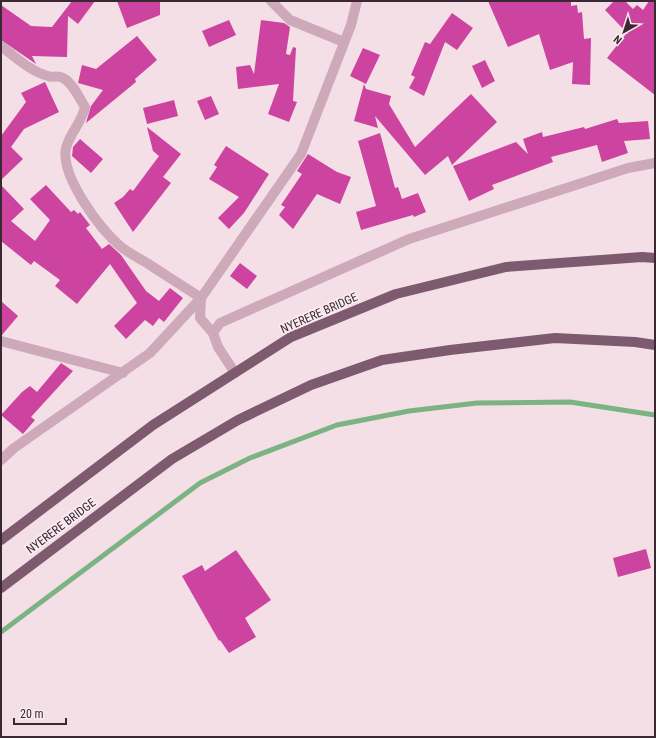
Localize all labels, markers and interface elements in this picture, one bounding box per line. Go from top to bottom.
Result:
north arrow [604,12,644,52]
text: N [611,32,625,47]
street label: NYERERE BRIDGE [278,290,360,336]
street label: NYERERE BRIDGE [24,495,98,556]
scale bar [14,700,66,726]
text: 20 m [20,707,44,721]

